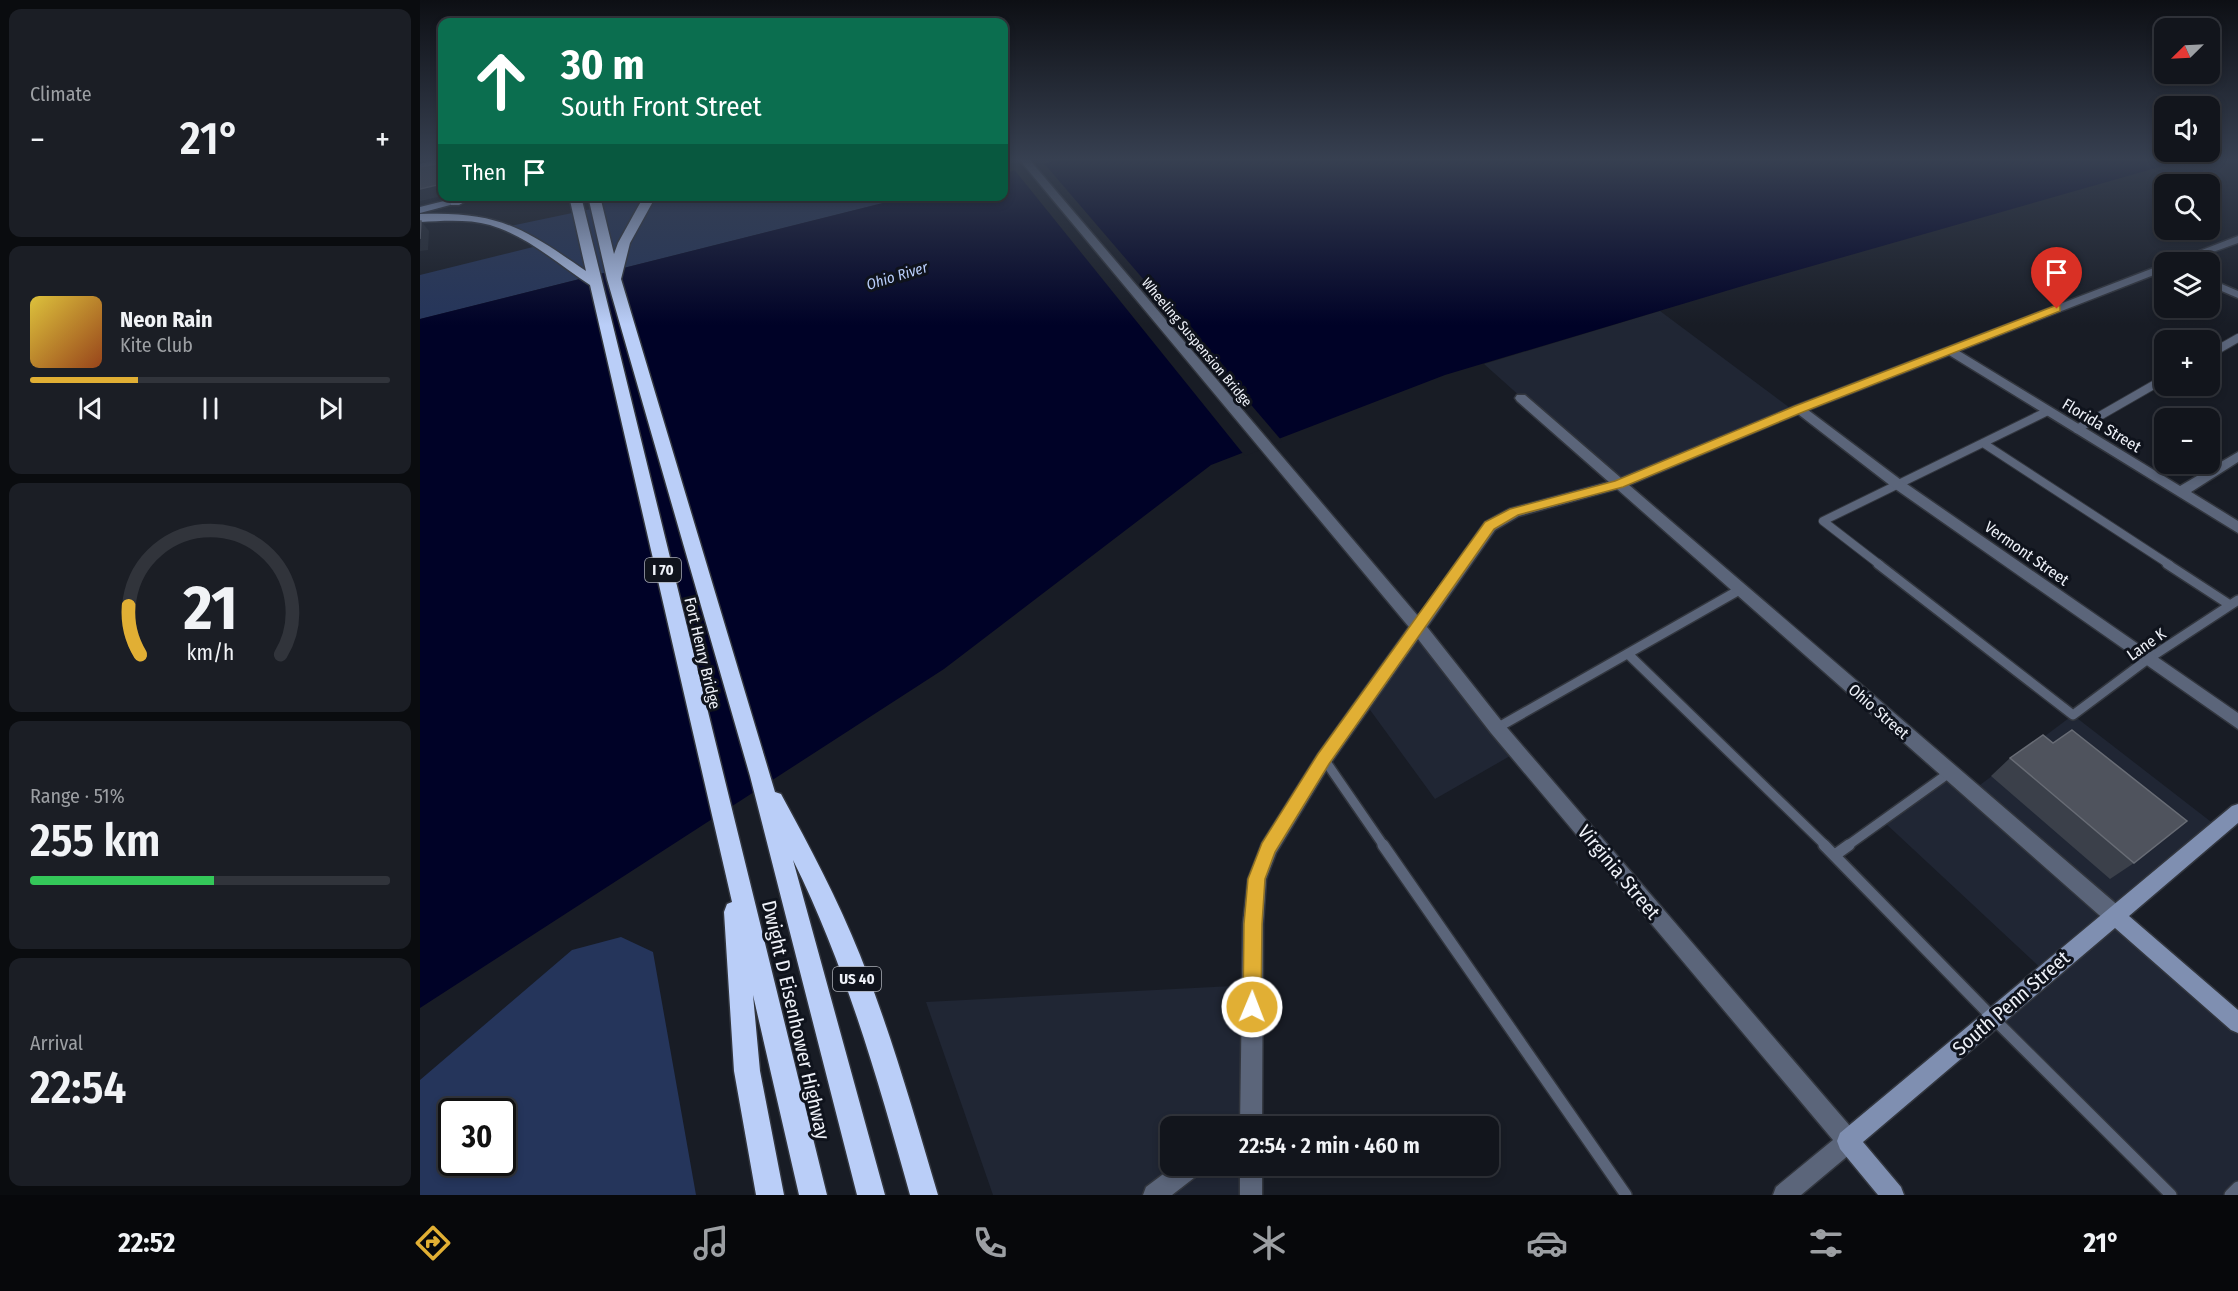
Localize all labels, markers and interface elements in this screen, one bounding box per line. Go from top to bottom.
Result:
north arrow [2154,18,2220,84]
map controls [2154,18,2220,474]
text: 30 m [561,40,645,90]
icon: ahead [462,42,540,120]
text: Climate [30,82,92,106]
text: South Front Street [561,91,762,123]
button: sound [2154,96,2220,162]
text: 21° [180,112,240,166]
text: − [30,120,45,160]
text: + [375,120,390,160]
icon: arrive [518,156,551,189]
text: Then [462,159,506,186]
button: search [2154,174,2220,240]
pin [2031,247,2082,309]
button: layers [2154,252,2220,318]
icon: arrive [2040,256,2073,289]
water label: Ohio River [864,258,931,294]
street label: Wheeling Suspension Bridge [1138,275,1255,410]
text: Neon Rain [120,306,213,333]
button: + [2154,330,2220,396]
text: Kite Club [120,333,193,357]
icon: previous [74,392,107,425]
icon: pause [194,392,227,425]
icon: next [314,392,347,425]
street label: Florida Street [2059,394,2145,457]
button: − [2154,408,2220,474]
street label: Vermont Street [1981,517,2073,590]
road number: I 70 [645,558,681,582]
text: 21 [182,571,237,646]
street label: Fort Henry Bridge [680,595,725,711]
street label: Lane K [2123,624,2170,665]
text: km/h [186,640,234,666]
street label: Ohio Street [1844,680,1913,743]
text: Range · 51% [30,784,125,808]
text: 255 km [30,814,160,868]
street label: Virginia Street [1573,820,1666,924]
street label: Dwight D Eisenhower Highway [757,898,835,1142]
street label: South Penn Street [1948,945,2075,1060]
road number: US 40 [833,967,881,991]
position arrow [1220,975,1284,1039]
text: Arrival [30,1031,83,1055]
text: 22:54 [30,1061,126,1115]
speed limit sign: 30 [438,1098,516,1176]
text: 22:54 · 2 min · 460 m [1239,1132,1420,1159]
icon: directions [412,1222,454,1264]
icon: music [690,1222,732,1264]
icon: phone [969,1222,1011,1264]
icon: climate [1248,1222,1290,1264]
icon: car [1526,1222,1568,1264]
icon: filters [1805,1222,1847,1264]
text: 22:52 [118,1227,175,1259]
text: 21° [2084,1227,2120,1259]

